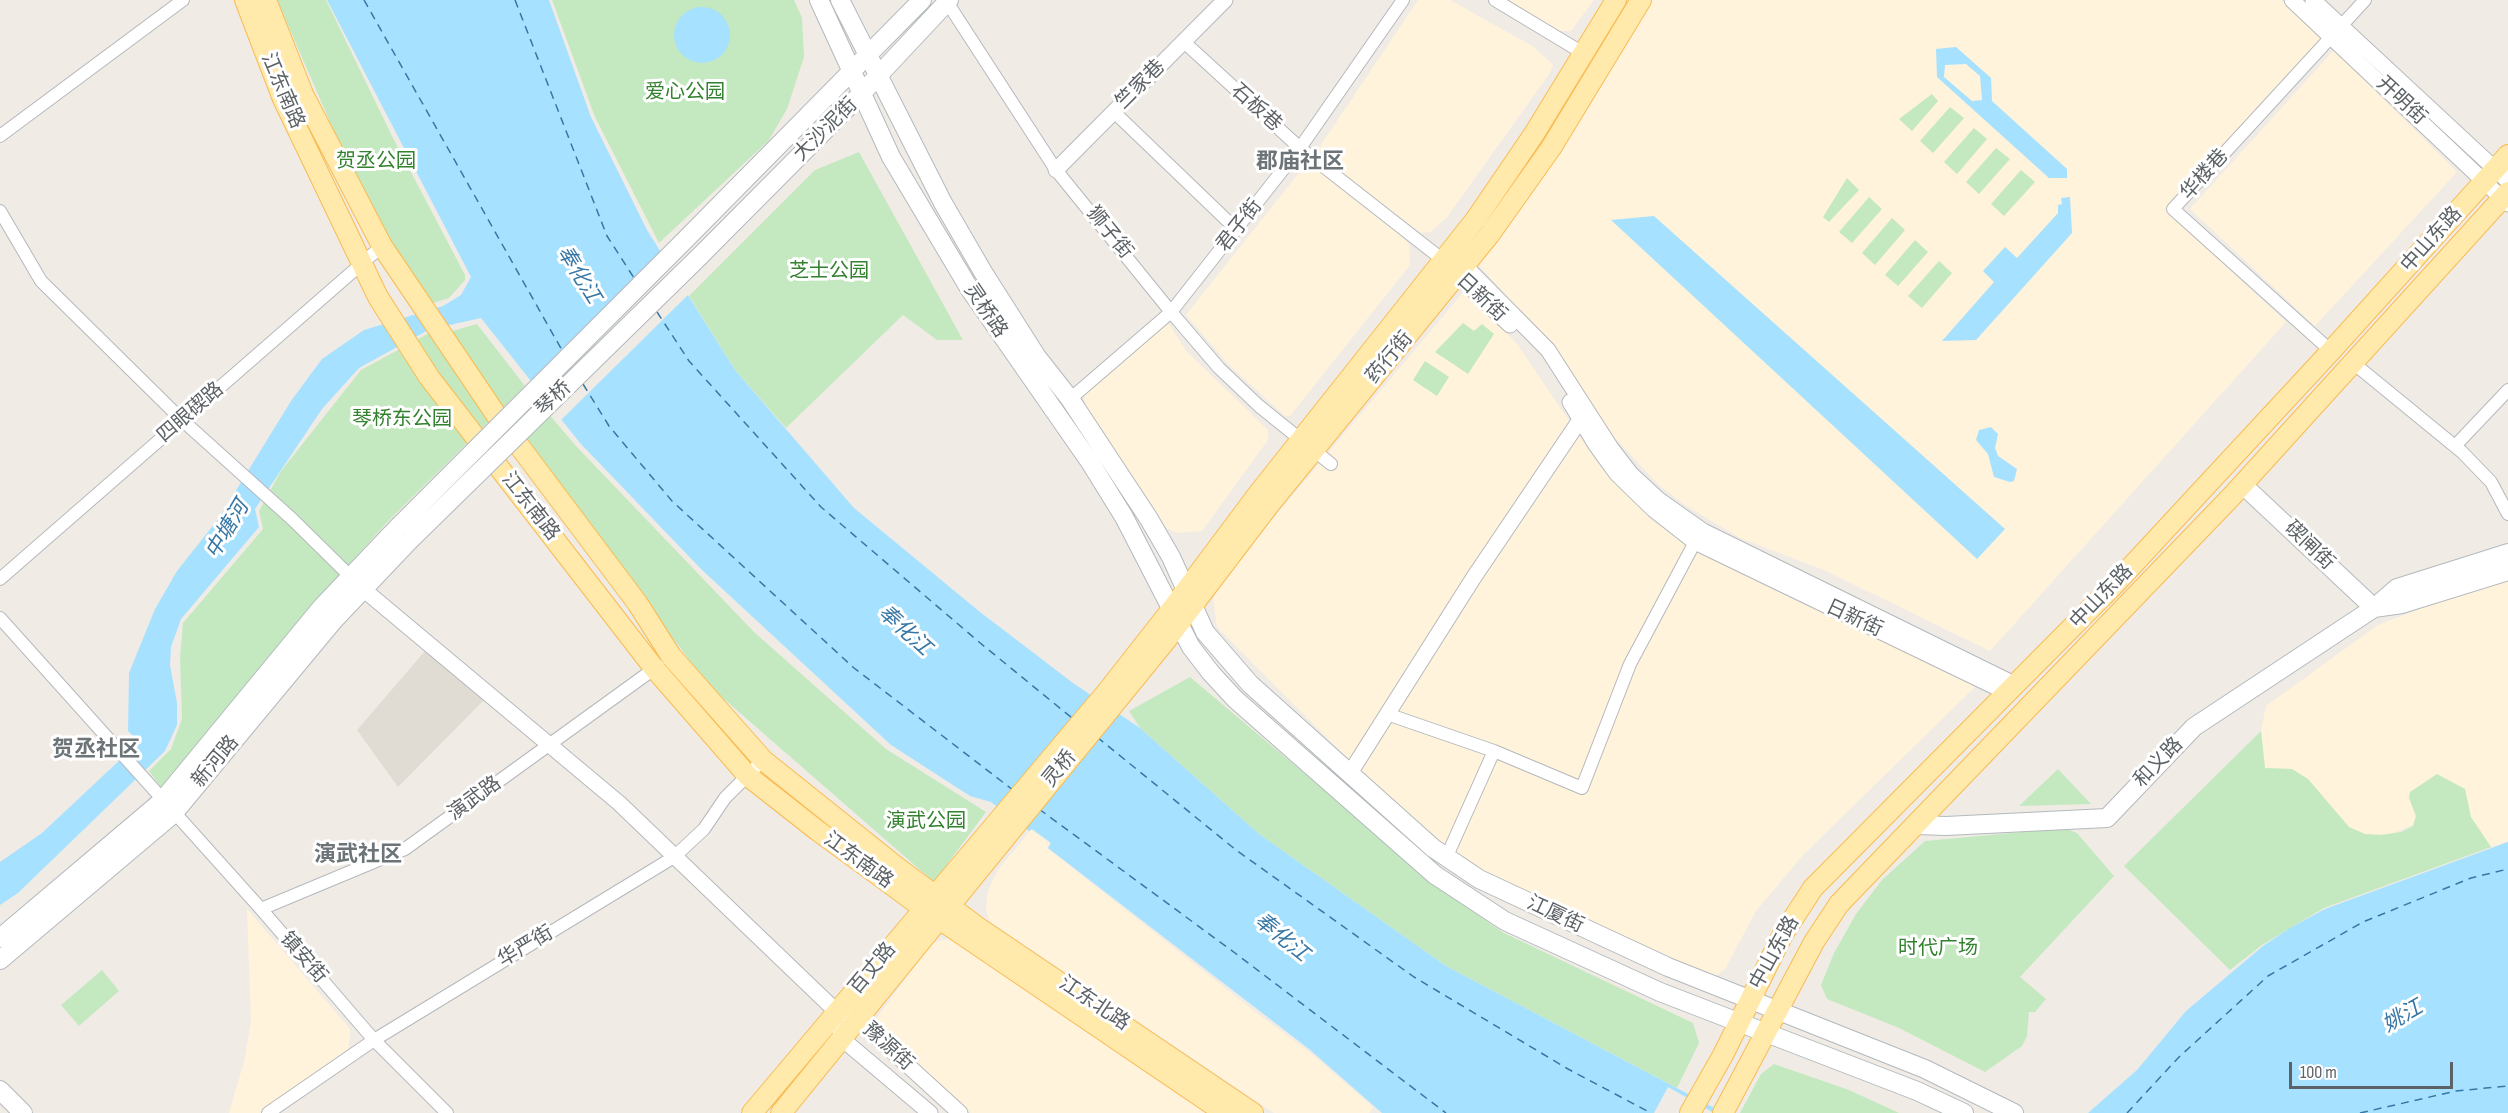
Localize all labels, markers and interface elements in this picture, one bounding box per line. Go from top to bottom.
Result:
street label: 江东南路 [255,49,309,133]
street label: 竺家巷 [1111,55,1171,115]
street label: 开明街 [2371,72,2431,130]
street label: 石板巷 [1226,79,1286,137]
park label: 爱心公园 [645,81,725,105]
street label: 大沙泥街 [789,93,863,167]
street label: 华楼巷 [2176,145,2234,205]
district label: 郡庙社区 [1256,149,1344,175]
park label: 贺丞公园 [336,150,416,174]
street label: 君子街 [1212,195,1268,257]
street label: 狮子街 [1081,202,1137,264]
street label: 中山东路 [2396,202,2468,278]
water label: 奉化江 [551,242,605,308]
park label: 芝士公园 [789,260,869,284]
street label: 日新街 [1451,269,1511,327]
street label: 灵桥路 [958,279,1012,343]
street label: 药行街 [1362,327,1418,389]
street label: 琴桥 [531,376,577,422]
street label: 四眼碶路 [153,378,229,448]
park label: 琴桥东公园 [352,408,452,432]
street label: 江东南路 [496,468,564,546]
water label: 中塘河 [201,497,255,563]
street label: 碶闸街 [2279,517,2339,575]
street label: 中山东路 [2066,560,2138,634]
street label: 日新街 [1822,595,1886,643]
water label: 奉化江 [872,601,936,661]
street label: 新河路 [188,731,244,793]
street label: 和义路 [2130,733,2188,793]
district label: 贺丞社区 [52,737,140,763]
street label: 灵桥 [1038,746,1082,792]
street label: 演武路 [444,772,506,826]
park label: 演武公园 [886,810,966,834]
street label: 江东南路 [819,828,897,894]
district label: 演武社区 [314,842,402,868]
street label: 江厦街 [1523,891,1587,939]
water label: 奉化江 [1249,908,1313,968]
street label: 中山东路 [1745,912,1805,994]
street label: 华严街 [494,921,558,973]
street label: 镇安街 [274,927,332,989]
park label: 时代广场 [1898,937,1978,961]
street label: 百丈路 [845,938,901,1000]
street label: 江东北路 [1054,972,1134,1036]
water label: 姚江 [2379,996,2427,1038]
street label: 豫源街 [858,1018,918,1076]
scale bar [2292,1050,2456,1088]
text: 100 m [2300,1062,2337,1083]

